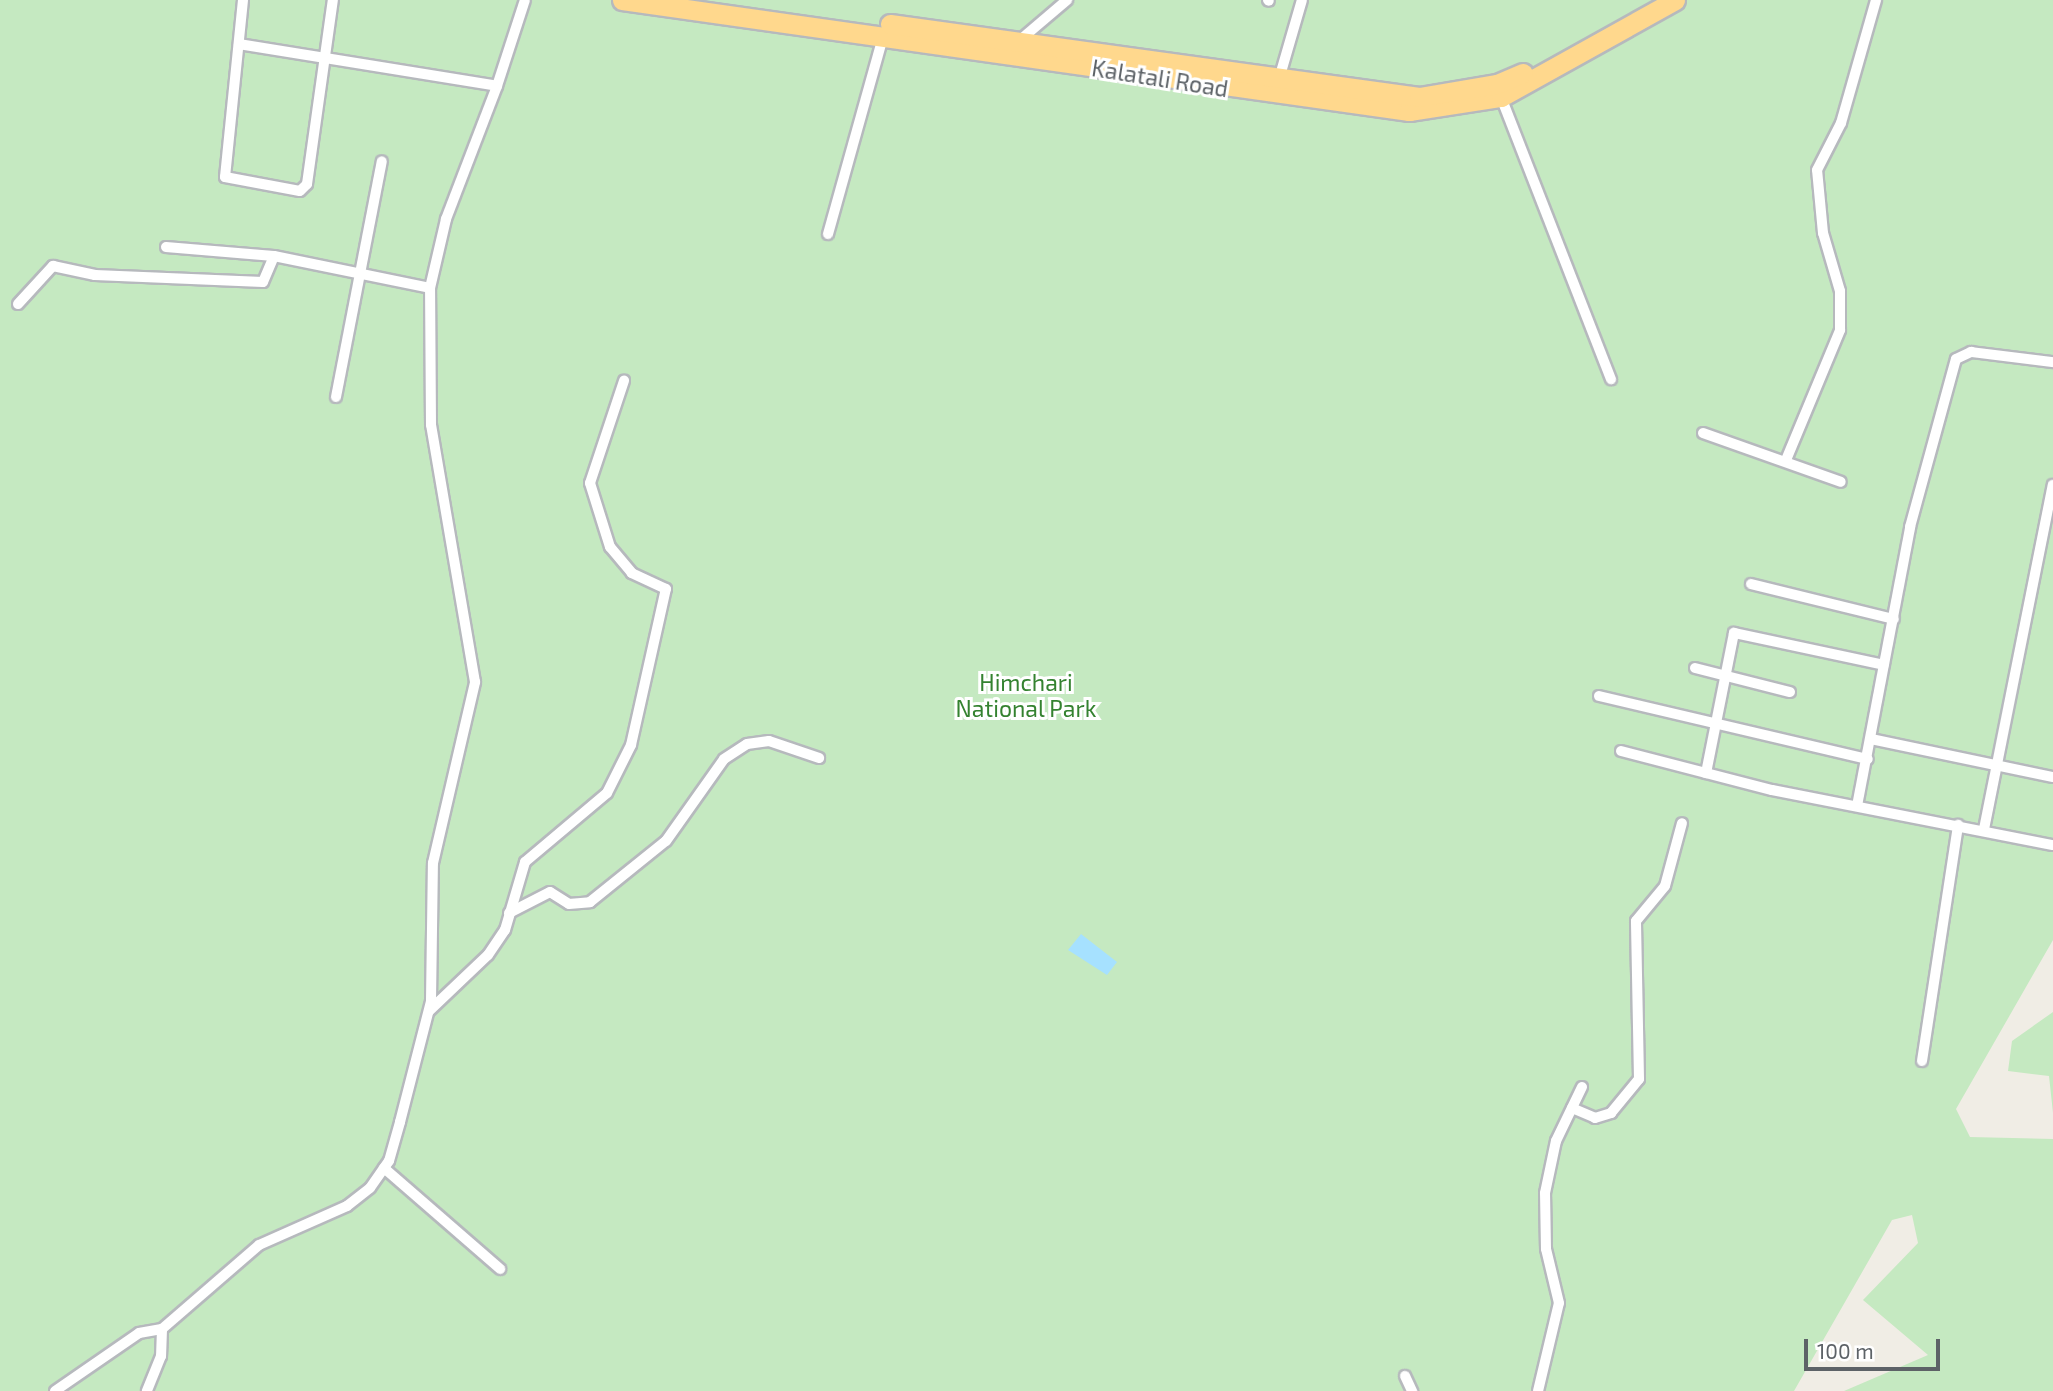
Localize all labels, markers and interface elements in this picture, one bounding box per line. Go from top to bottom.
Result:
street label: Kalatali Road [1090,54,1230,102]
park label: Himchari National Park [955,668,1097,722]
scale bar [1808,1324,1944,1368]
text: 100 m [1817,1338,1874,1363]

